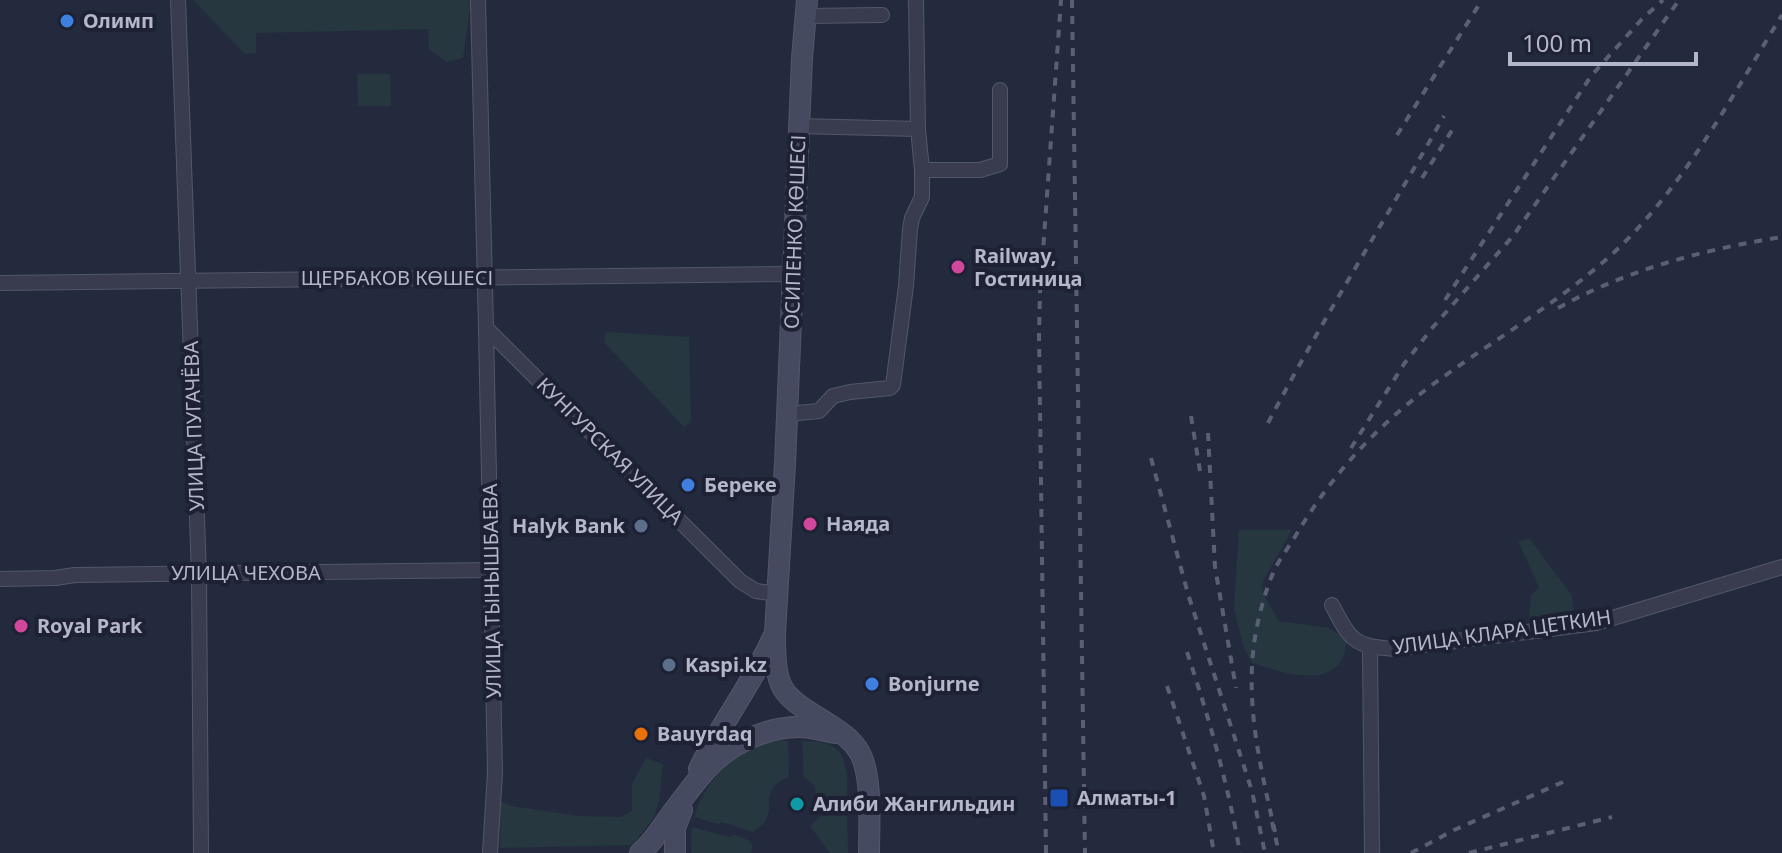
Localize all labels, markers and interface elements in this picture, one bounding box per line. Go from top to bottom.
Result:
place label: Олимп [83,7,154,34]
marker: Олимп [58,12,76,30]
scale bar [1510,16,1696,66]
text: 100 m [1522,26,1592,59]
street label: ОСИПЕНКО КӨШЕСІ [778,134,811,330]
place label: Railway, Гостиница [974,242,1082,292]
marker: Railway, Гостиница [949,258,967,276]
street label: ЩЕРБАКОВ КӨШЕСІ [301,264,493,291]
street label: УЛИЦА ПУГАЧЁВА [177,340,210,511]
street label: КУНГУРСКАЯ УЛИЦА [531,371,690,530]
place label: Береке [704,471,777,498]
marker: Береке [679,476,697,494]
street label: УЛИЦА ТЫНЫШБАЕВА [476,483,507,699]
place label: Наяда [826,510,890,537]
place label: Halyk Bank [512,512,626,539]
marker: Наяда [801,515,819,533]
marker: Halyk Bank [632,517,650,535]
street label: УЛИЦА ЧЕХОВА [171,559,321,586]
street label: УЛИЦА КЛАРА ЦЕТКИН [1391,603,1613,660]
place label: Royal Park [37,612,143,639]
marker: Royal Park [12,617,30,635]
place label: Kaspi.kz [685,651,767,678]
marker: Kaspi.kz [660,656,678,674]
place label: Bonjurne [888,670,980,697]
marker: Bonjurne [863,675,881,693]
place label: Bauyrdaq [657,720,753,747]
marker: Bauyrdaq [632,725,650,743]
place label: Алматы-1 [1077,784,1177,811]
marker: Алматы-1 [1048,787,1070,809]
place label: Алиби Жангильдин [813,790,1015,817]
marker: Алиби Жангильдин [788,795,806,813]

